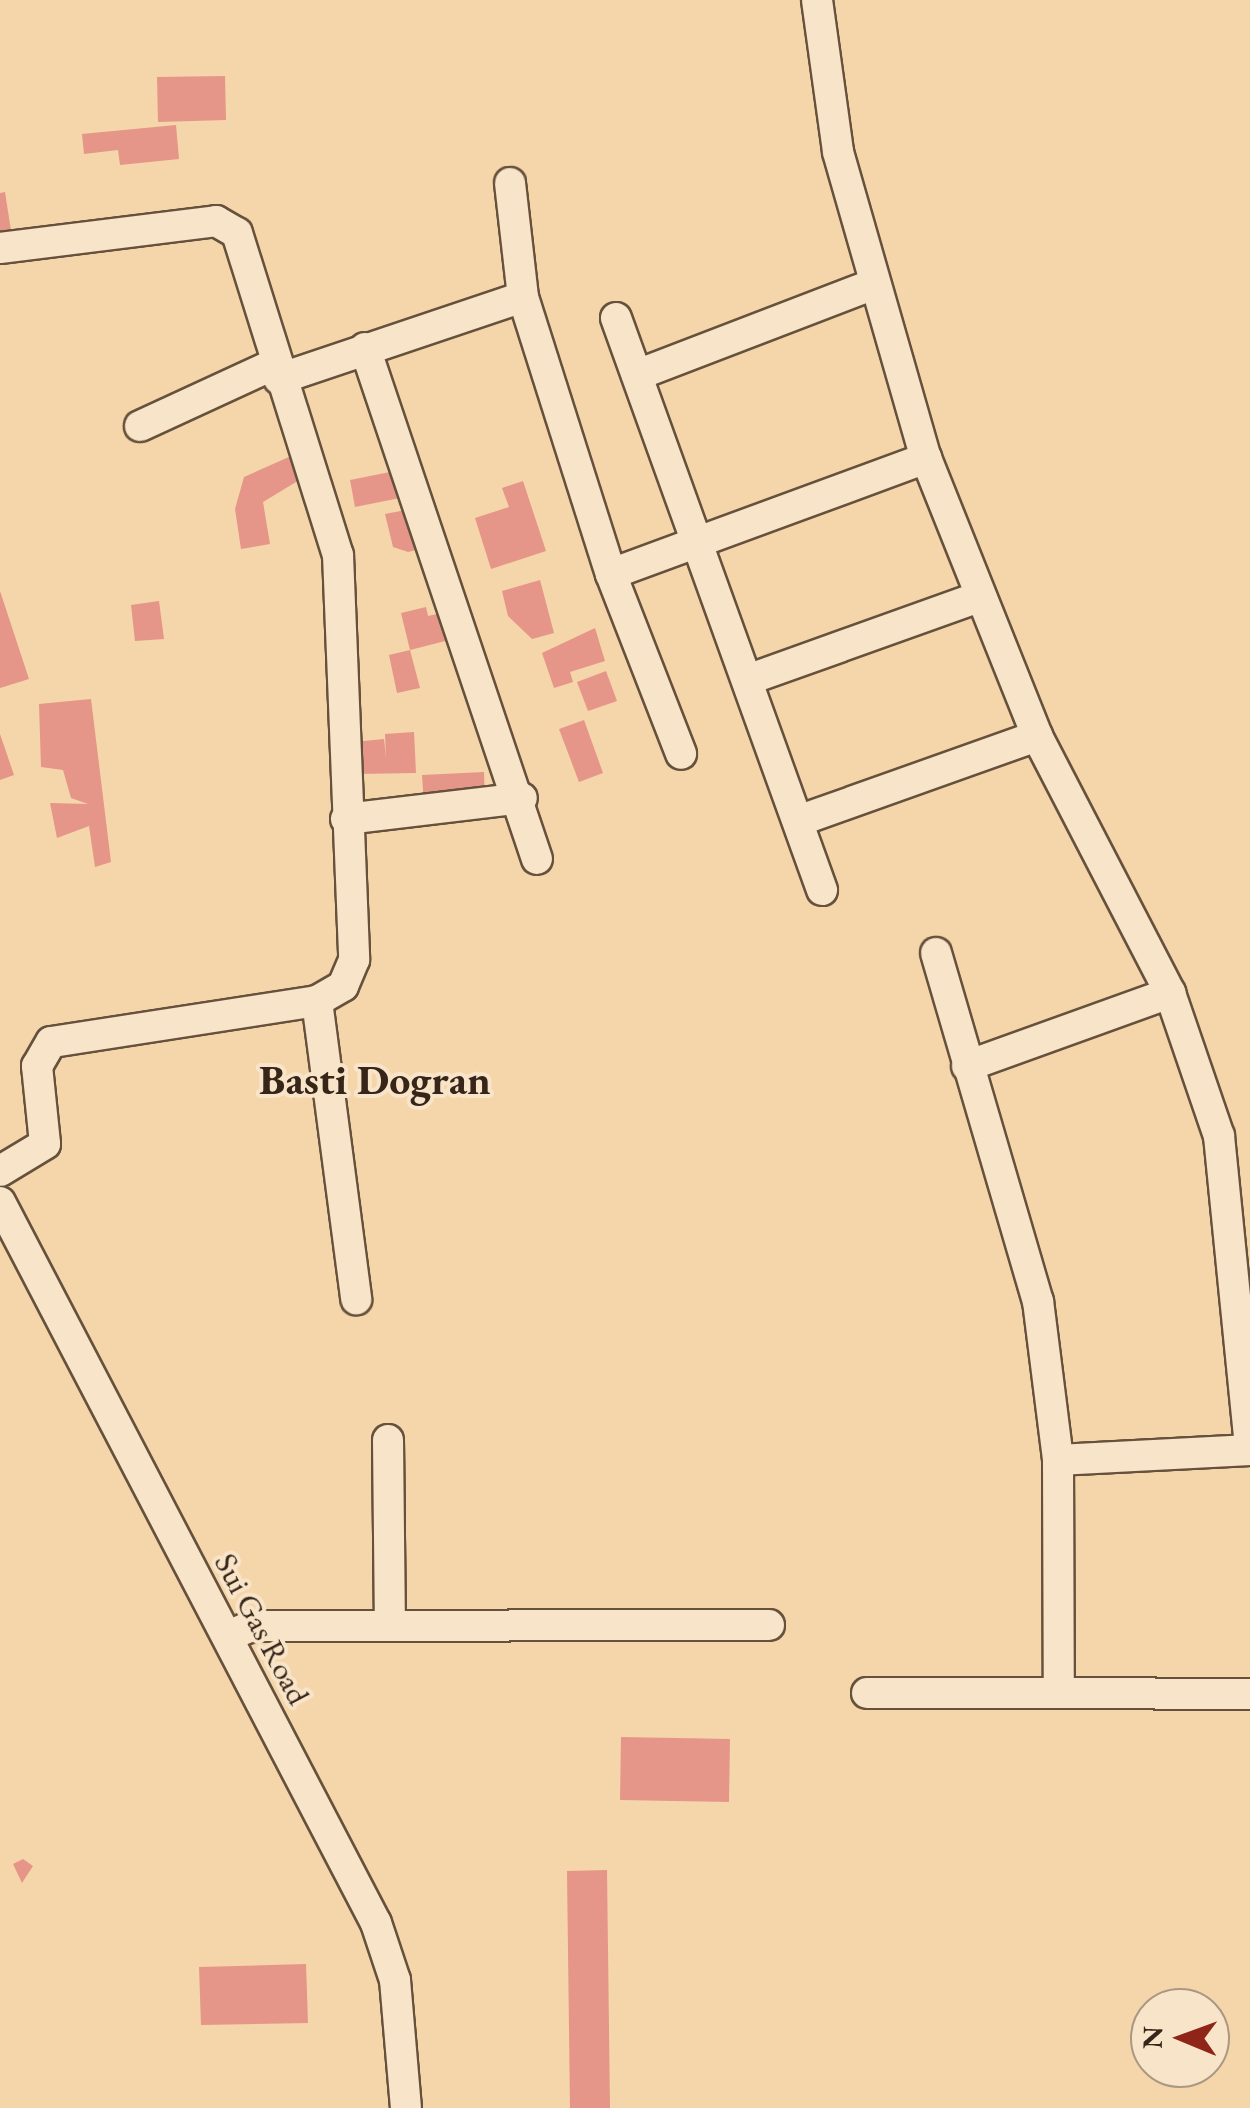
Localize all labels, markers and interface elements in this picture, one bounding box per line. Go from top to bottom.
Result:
district label: Basti Dogran [259,1055,491,1105]
street label: Sui Gas Road [206,1547,318,1711]
north arrow [1130,1988,1230,2088]
text: N [1134,2026,1170,2049]

